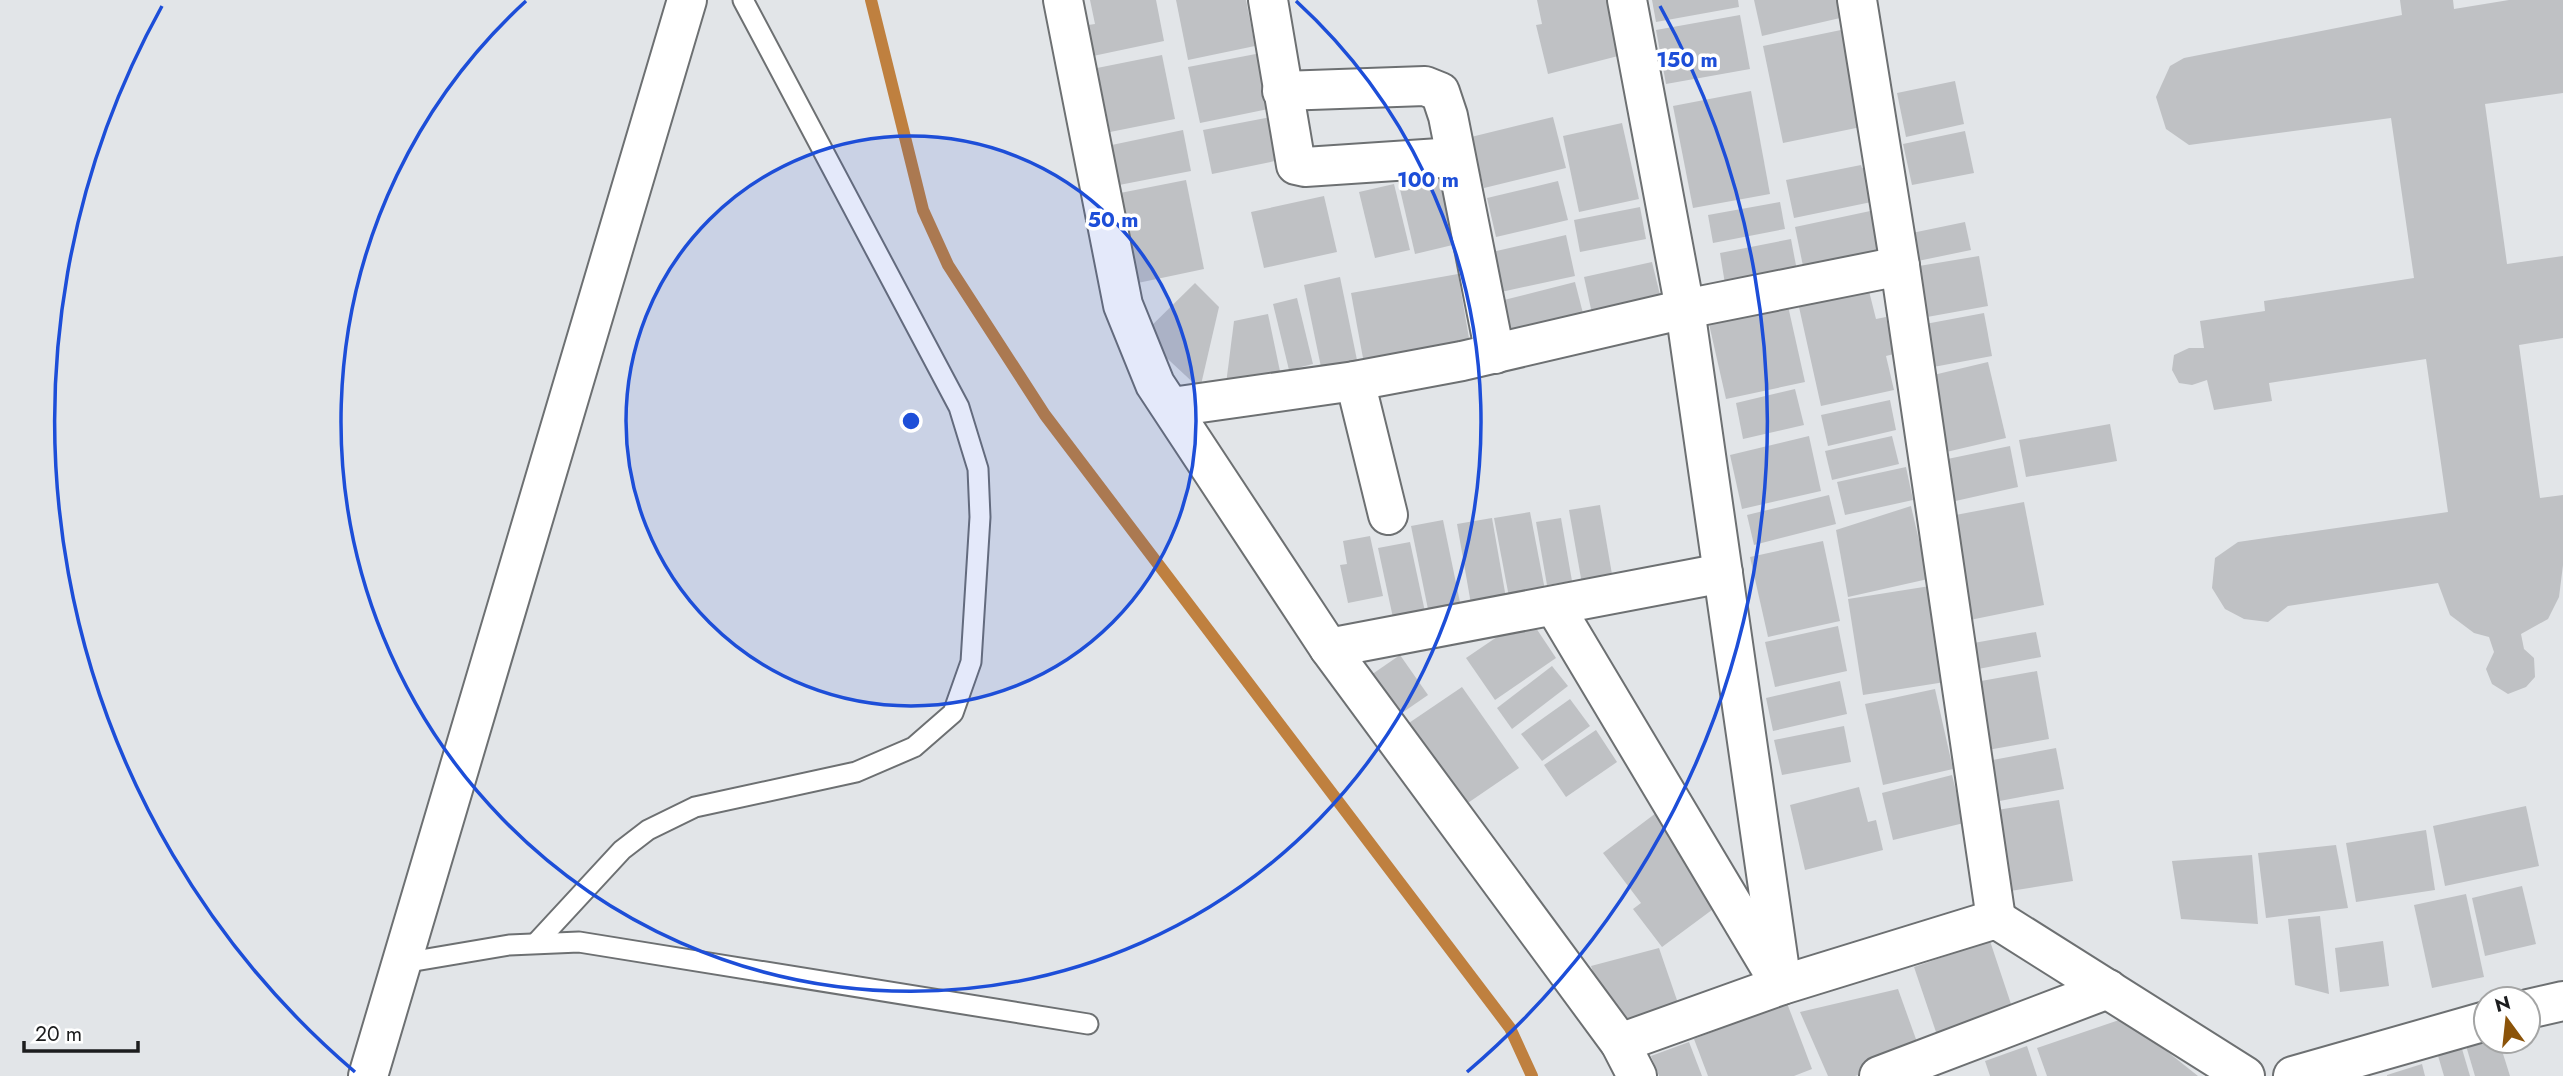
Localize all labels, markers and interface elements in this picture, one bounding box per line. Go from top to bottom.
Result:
text: 150 m [1656,45,1718,75]
text: 100 m [1397,165,1459,195]
text: 50 m [1088,205,1138,235]
centre of rings [899,409,923,433]
north arrow [2472,985,2542,1055]
text: N [2492,989,2514,1019]
scale bar [24,1010,138,1054]
text: 20 m [35,1019,82,1049]

